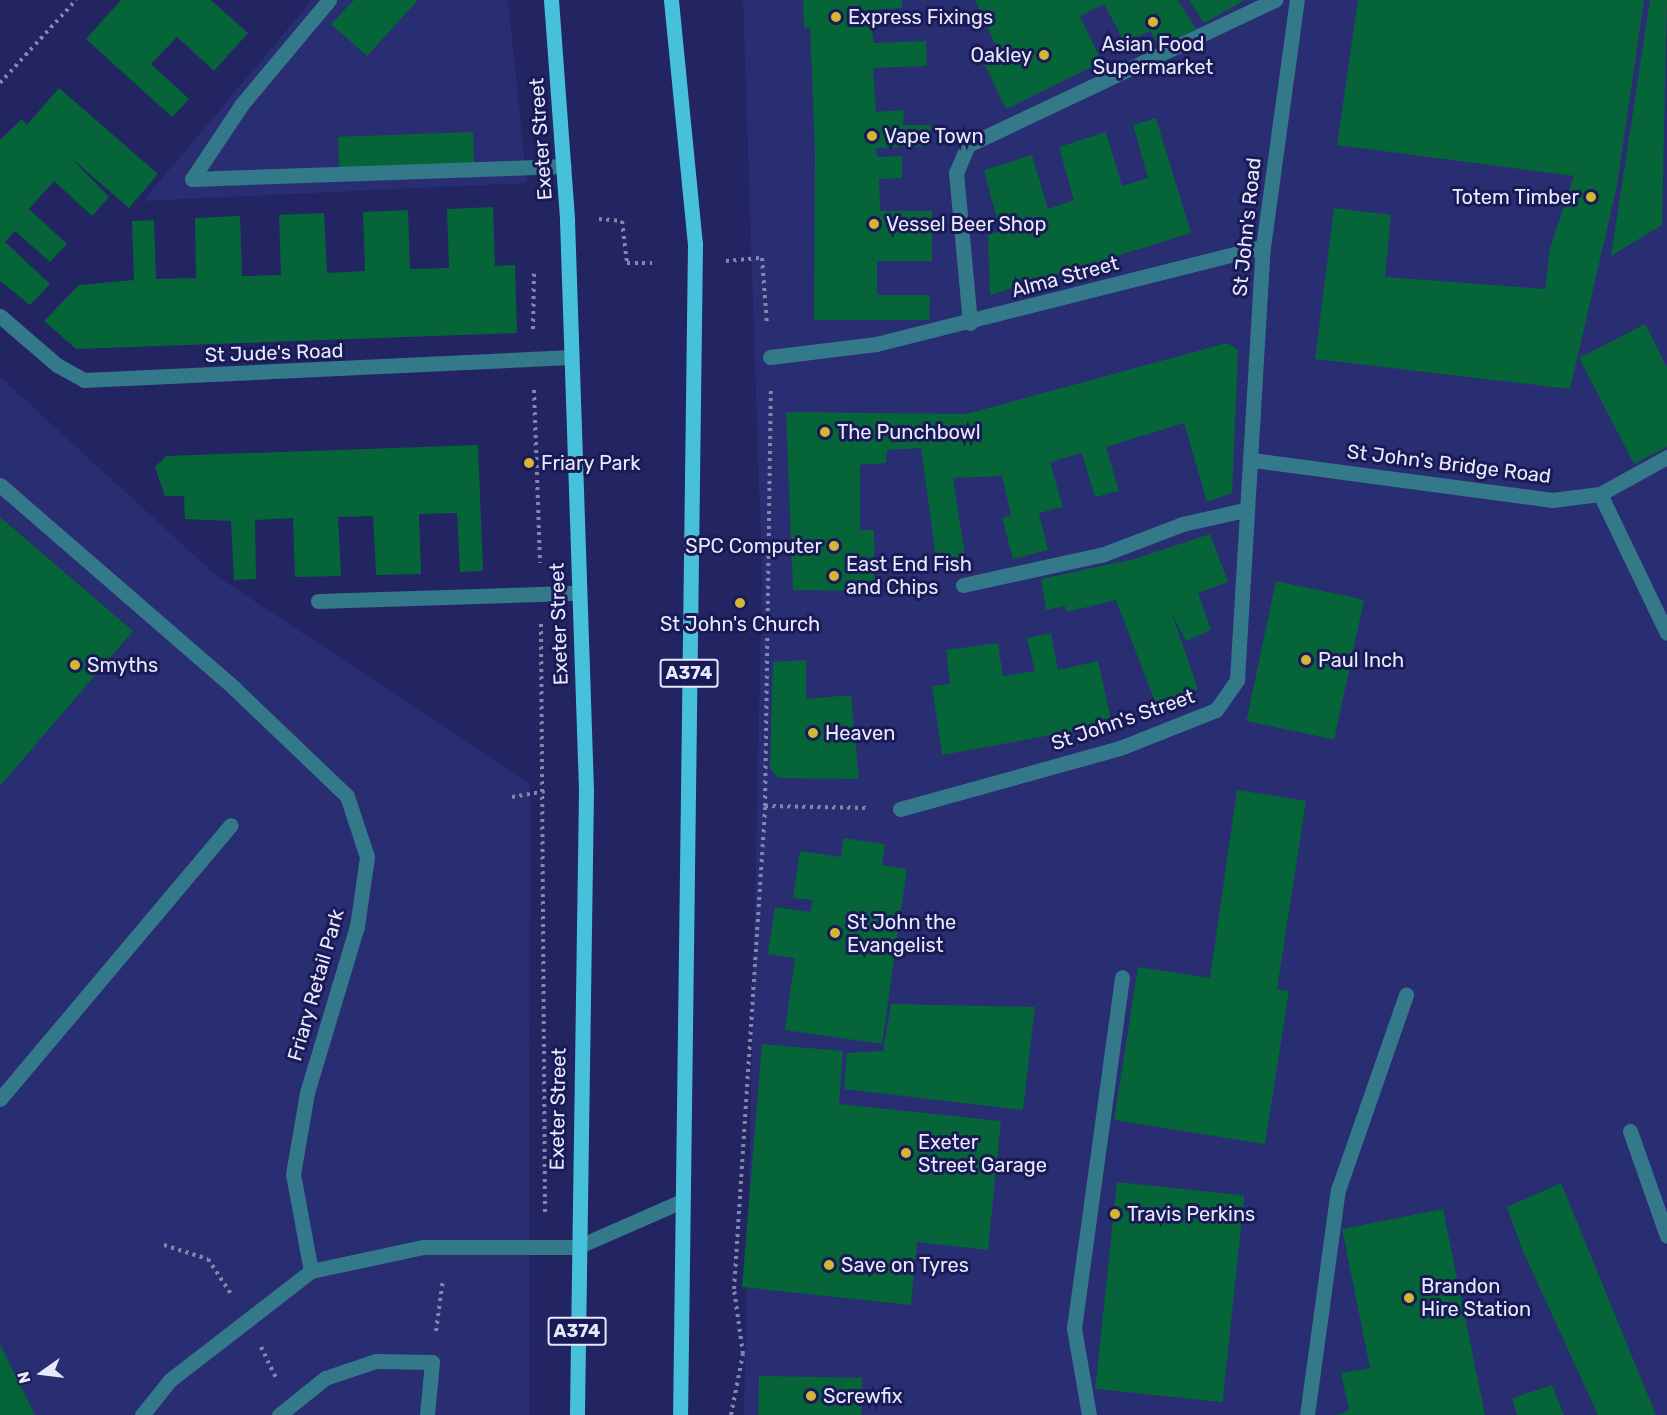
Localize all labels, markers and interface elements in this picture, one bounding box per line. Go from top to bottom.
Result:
place label: Express Fixings [848,5,993,29]
marker: Express Fixings [829,10,843,24]
marker: Asian Food Supermarket [1146,15,1160,29]
place label: Asian Food Supermarket [1093,32,1213,79]
place label: Oakley [970,43,1032,67]
marker: Oakley [1037,48,1051,62]
street label: Exeter Street [525,77,557,201]
place label: Vape Town [884,124,984,148]
marker: Vape Town [865,129,879,143]
street label: St John's Road [1228,156,1266,298]
place label: Totem Timber [1451,185,1579,209]
marker: Totem Timber [1584,190,1598,204]
place label: Vessel Beer Shop [886,212,1047,236]
marker: Vessel Beer Shop [867,217,881,231]
street label: Alma Street [1009,251,1121,303]
street label: St Jude's Road [204,339,344,367]
place label: The Punchbowl [837,420,981,444]
marker: The Punchbowl [818,425,832,439]
street label: St John's Bridge Road [1346,440,1552,488]
place label: Friary Park [541,451,641,475]
marker: Friary Park [522,456,536,470]
place label: SPC Computer [685,534,822,558]
marker: SPC Computer [827,539,841,553]
place label: East End Fish and Chips [846,552,972,599]
street label: Exeter Street [545,562,573,686]
marker: East End Fish and Chips [827,569,841,583]
marker: St John's Church [733,596,747,610]
place label: St John's Church [660,612,820,636]
place label: Paul Inch [1318,648,1404,672]
place label: Smyths [87,653,158,677]
marker: Paul Inch [1299,653,1313,667]
marker: Smyths [68,658,82,672]
road number: A374 [659,658,719,688]
street label: St John's Street [1048,684,1198,756]
place label: Heaven [825,721,895,745]
marker: Heaven [806,726,820,740]
street label: Friary Retail Park [283,906,349,1064]
place label: St John the Evangelist [847,910,957,957]
marker: St John the Evangelist [828,926,842,940]
street label: Exeter Street [545,1047,571,1171]
place label: Exeter Street Garage [918,1130,1047,1177]
marker: Exeter Street Garage [899,1146,913,1160]
place label: Travis Perkins [1127,1202,1255,1226]
marker: Travis Perkins [1108,1207,1122,1221]
place label: Save on Tyres [841,1253,969,1277]
marker: Save on Tyres [822,1258,836,1272]
place label: Brandon Hire Station [1421,1274,1531,1321]
marker: Brandon Hire Station [1402,1291,1416,1305]
road number: A374 [547,1316,607,1346]
north arrow [12,1343,72,1403]
text: N [13,1370,35,1385]
place label: Screwfix [823,1384,903,1408]
marker: Screwfix [804,1389,818,1403]

